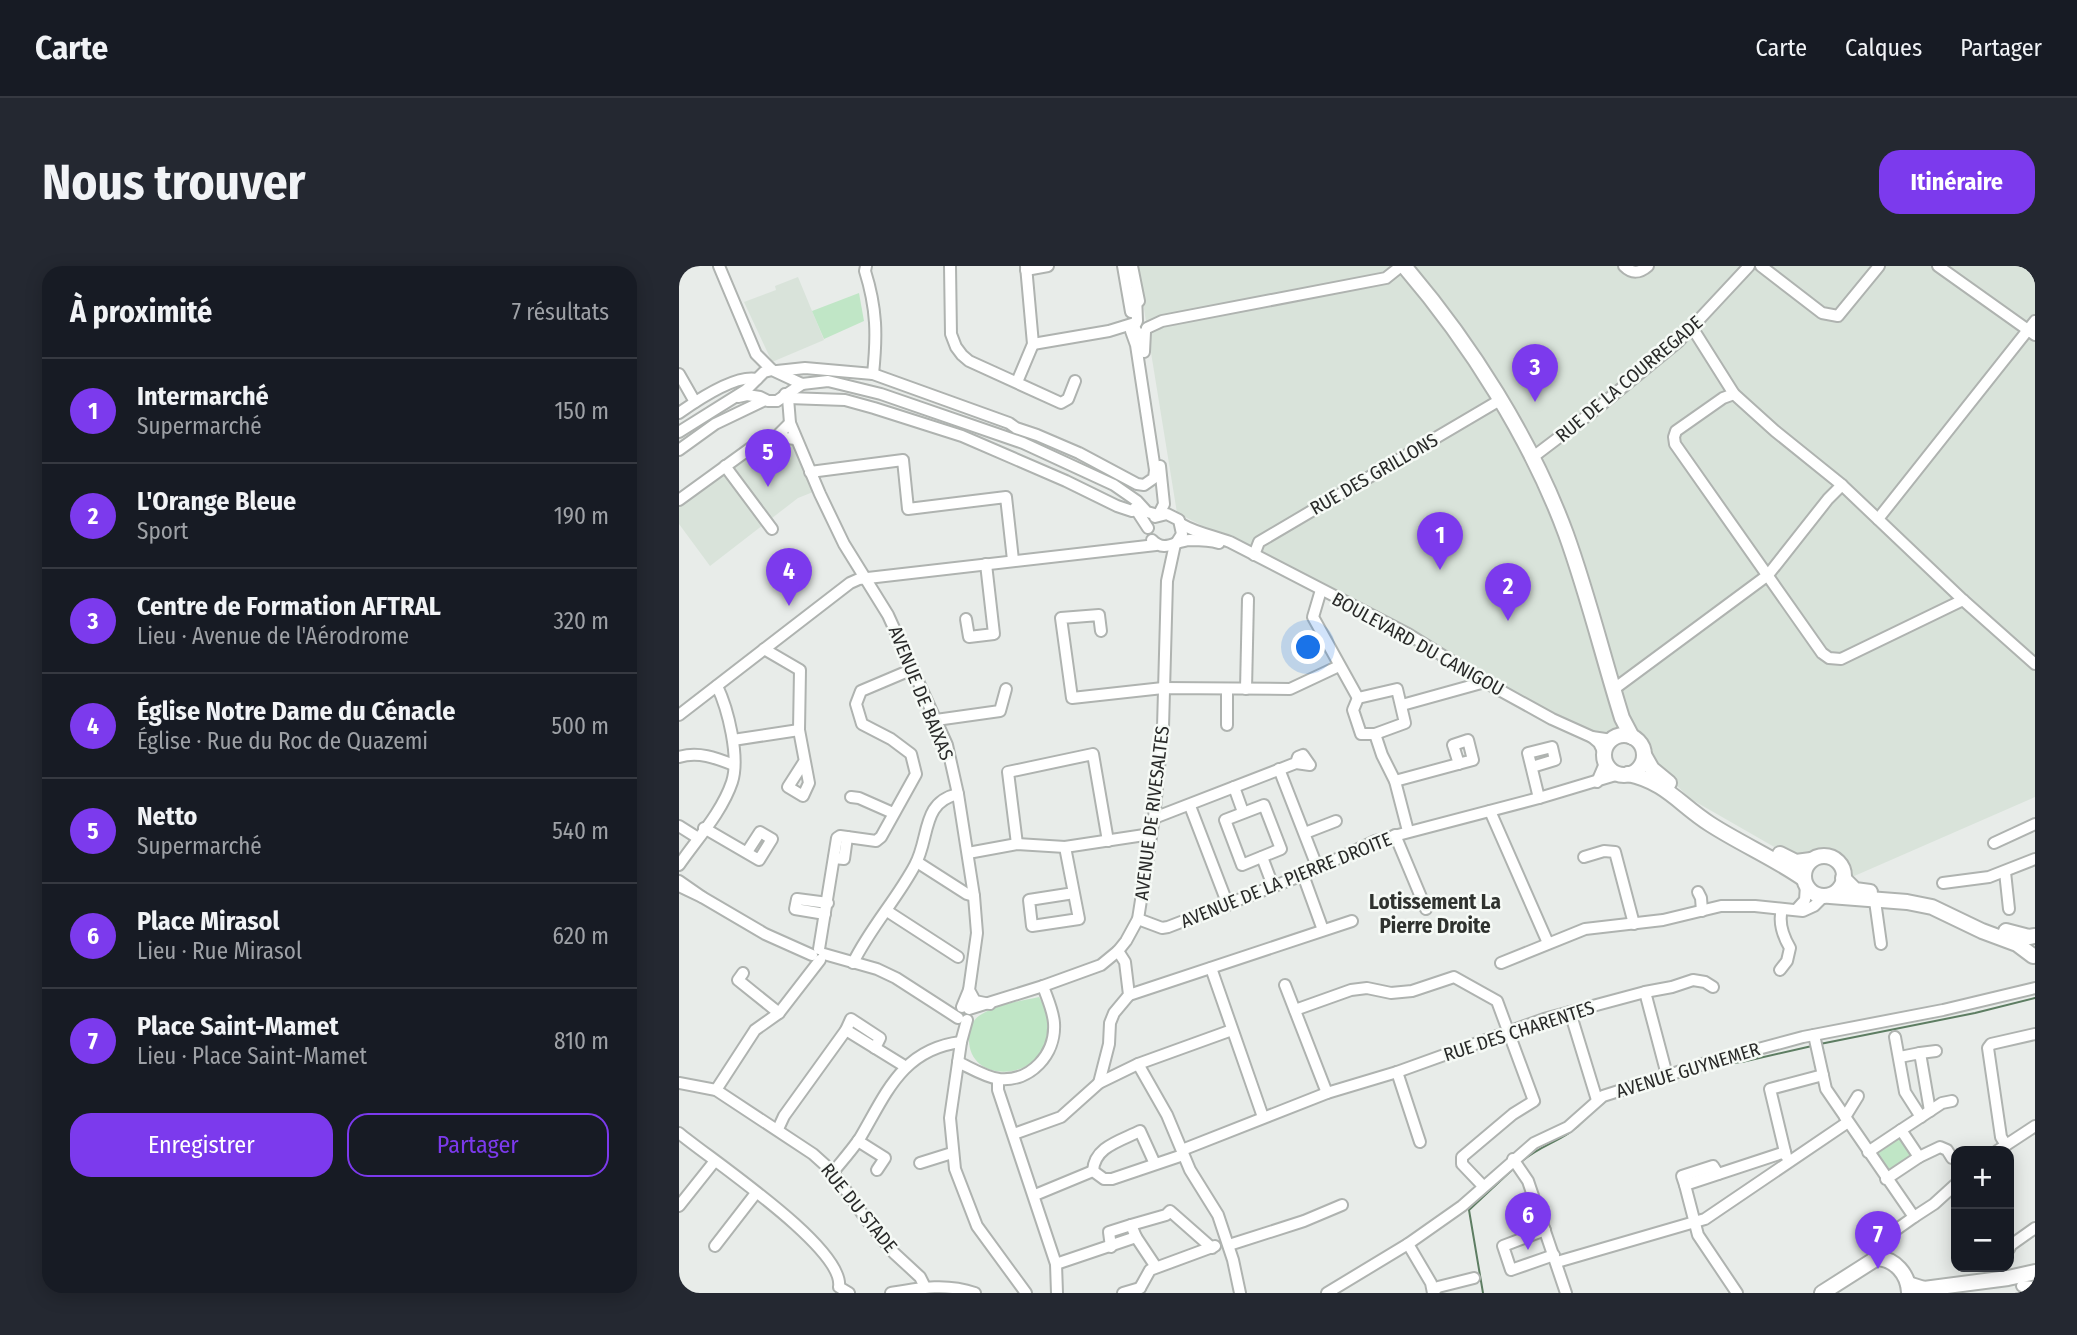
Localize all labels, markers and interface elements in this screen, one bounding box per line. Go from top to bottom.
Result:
text: Carte [35,28,108,68]
text: Carte [1756,34,1807,62]
text: Calques [1845,34,1922,62]
text: Partager [1960,34,2042,62]
button: Itinéraire [1879,150,2035,214]
text: Nous trouver [42,153,305,212]
text: À proximité [70,294,212,330]
text: 7 résultats [512,298,609,326]
street label: RUE DE LA COURREGADE [1551,311,1707,447]
pin: 3 [1512,344,1558,402]
text: Intermarché [137,381,269,412]
text: 1 [88,397,98,425]
text: 150 m [554,397,609,425]
text: Supermarché [137,412,262,440]
street label: RUE DES GRILLONS [1306,428,1442,520]
pin: 5 [745,429,791,487]
text: L'Orange Bleue [137,486,296,517]
text: 2 [88,502,98,530]
text: 190 m [554,502,609,530]
pin: 1 [1417,512,1463,570]
text: Sport [137,517,188,545]
pin: 4 [766,548,812,606]
pin: 2 [1485,563,1531,621]
street label: BOULEVARD DU CANIGOU [1328,587,1508,701]
text: Centre de Formation AFTRAL [137,591,441,622]
text: 3 [88,607,98,635]
text: 320 m [554,607,609,635]
text: Lieu · Avenue de l'Aérodrome [137,622,409,650]
street label: AVENUE DE BAIXAS [884,622,958,764]
your location [1291,630,1325,664]
text: Église Notre Dame du Cénacle [137,696,455,727]
text: 4 [87,712,99,740]
text: 500 m [551,712,609,740]
street label: AVENUE DE RIVESALTES [1130,724,1174,902]
text: Église · Rue du Roc de Quazemi [137,727,428,755]
text: Netto [137,801,197,832]
text: 5 [87,817,99,845]
text: 540 m [552,817,609,845]
street label: AVENUE DE LA PIERRE DROITE [1177,827,1395,933]
text: Supermarché [137,832,262,860]
district label: Lotissement La Pierre Droite [1369,889,1501,939]
text: Place Mirasol [137,906,280,937]
text: 6 [87,922,99,950]
text: 620 m [553,922,609,950]
text: Lieu · Rue Mirasol [137,937,302,965]
street label: RUE DES CHARENTES [1441,996,1597,1066]
text: Place Saint-Mamet [137,1011,339,1042]
text: 7 [88,1027,98,1055]
text: 810 m [554,1027,609,1055]
street label: AVENUE GUYNEMER [1613,1037,1763,1103]
text: Lieu · Place Saint-Mamet [137,1042,367,1070]
button: Enregistrer [70,1113,333,1177]
button: Partager [347,1113,609,1177]
map controls [1951,1146,2014,1272]
button: + [1951,1146,2014,1209]
street label: RUE DU STADE [816,1159,902,1257]
pin: 6 [1505,1192,1551,1250]
button: − [1951,1209,2014,1272]
pin: 7 [1855,1211,1901,1269]

